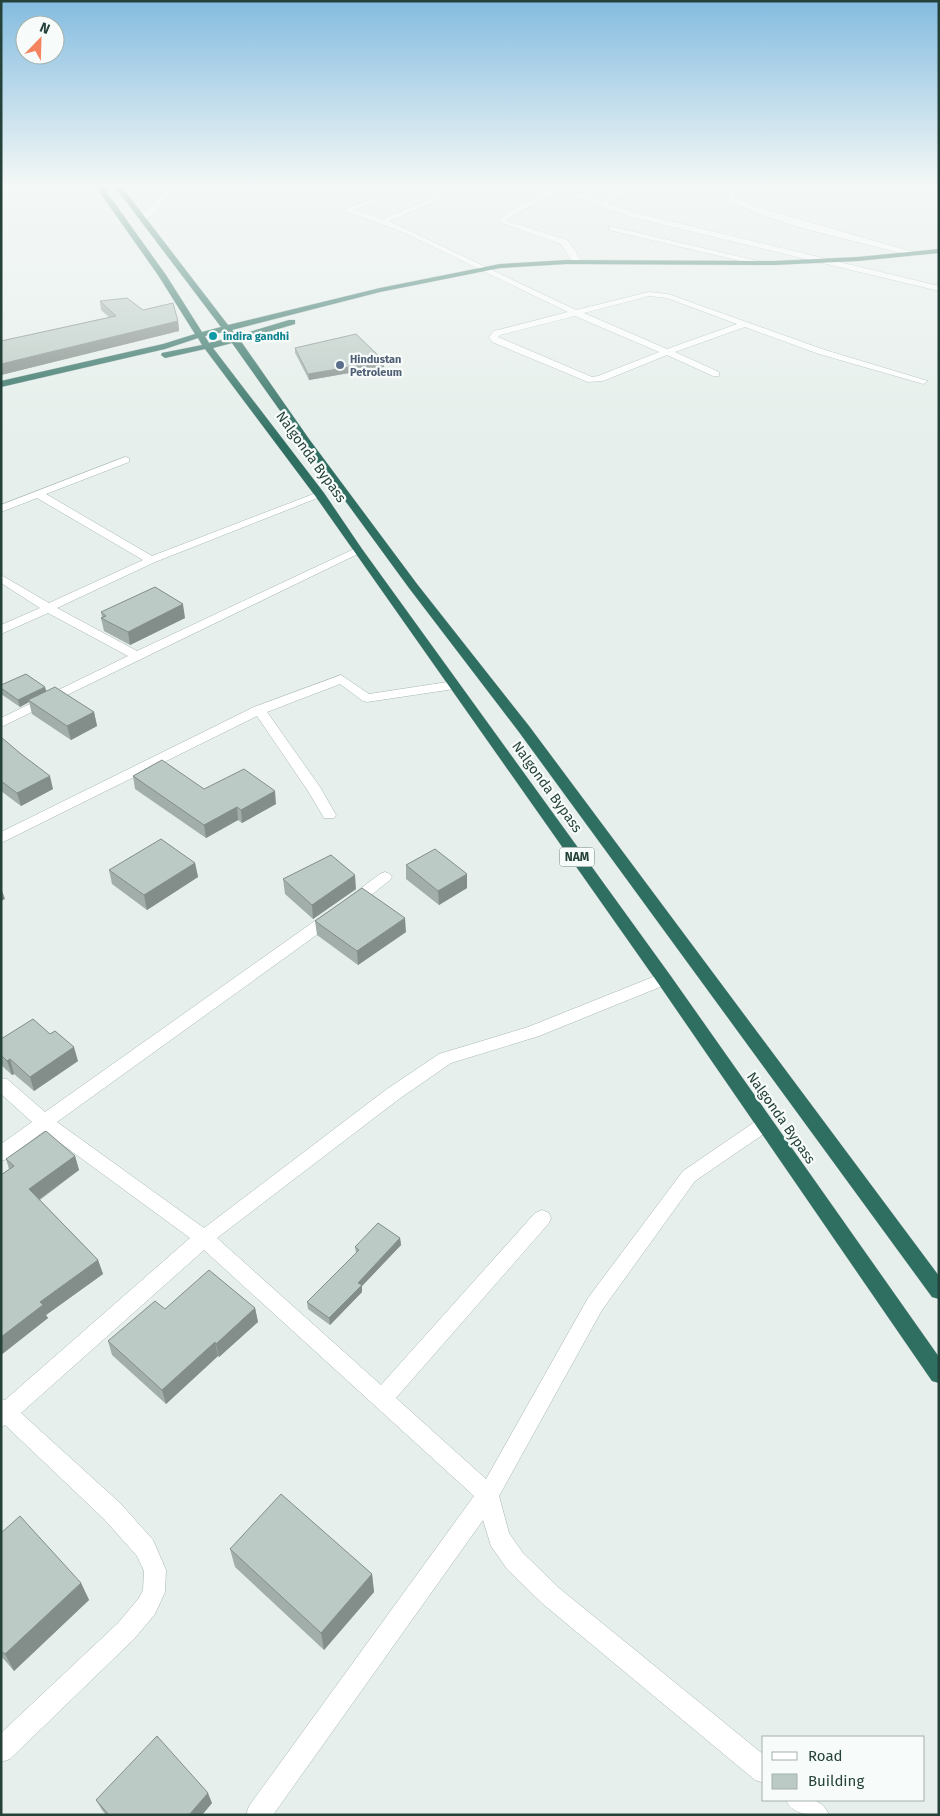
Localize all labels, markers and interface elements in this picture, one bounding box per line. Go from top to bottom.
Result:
north arrow [15,15,65,65]
text: N [37,19,52,38]
marker: indira gandhi [207,330,219,342]
place label: indira gandhi [223,330,289,343]
place label: Hindustan Petroleum [350,353,402,379]
marker: Hindustan Petroleum [334,359,346,371]
street label: Nalgonda Bypass [272,408,350,506]
street label: Nalgonda Bypass [508,738,586,836]
road number: NAM [560,848,594,866]
street label: Nalgonda Bypass [743,1069,819,1168]
legend [762,1736,925,1801]
text: Road [808,1747,843,1765]
text: Building [808,1772,864,1790]

